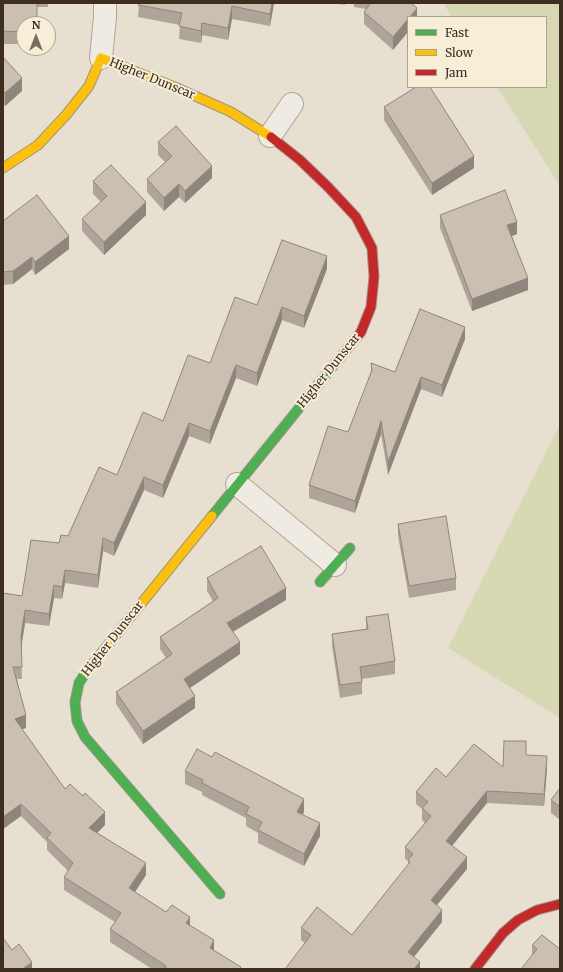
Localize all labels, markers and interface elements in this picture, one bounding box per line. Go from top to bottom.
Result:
north arrow [16,16,56,56]
legend [407,16,547,88]
text: N [32,18,40,32]
text: Fast [445,25,469,40]
text: Slow [445,45,473,60]
street label: Higher Dunscar [107,55,197,103]
text: Jam [445,65,467,80]
street label: Higher Dunscar [295,331,363,411]
street label: Higher Dunscar [79,599,147,679]

